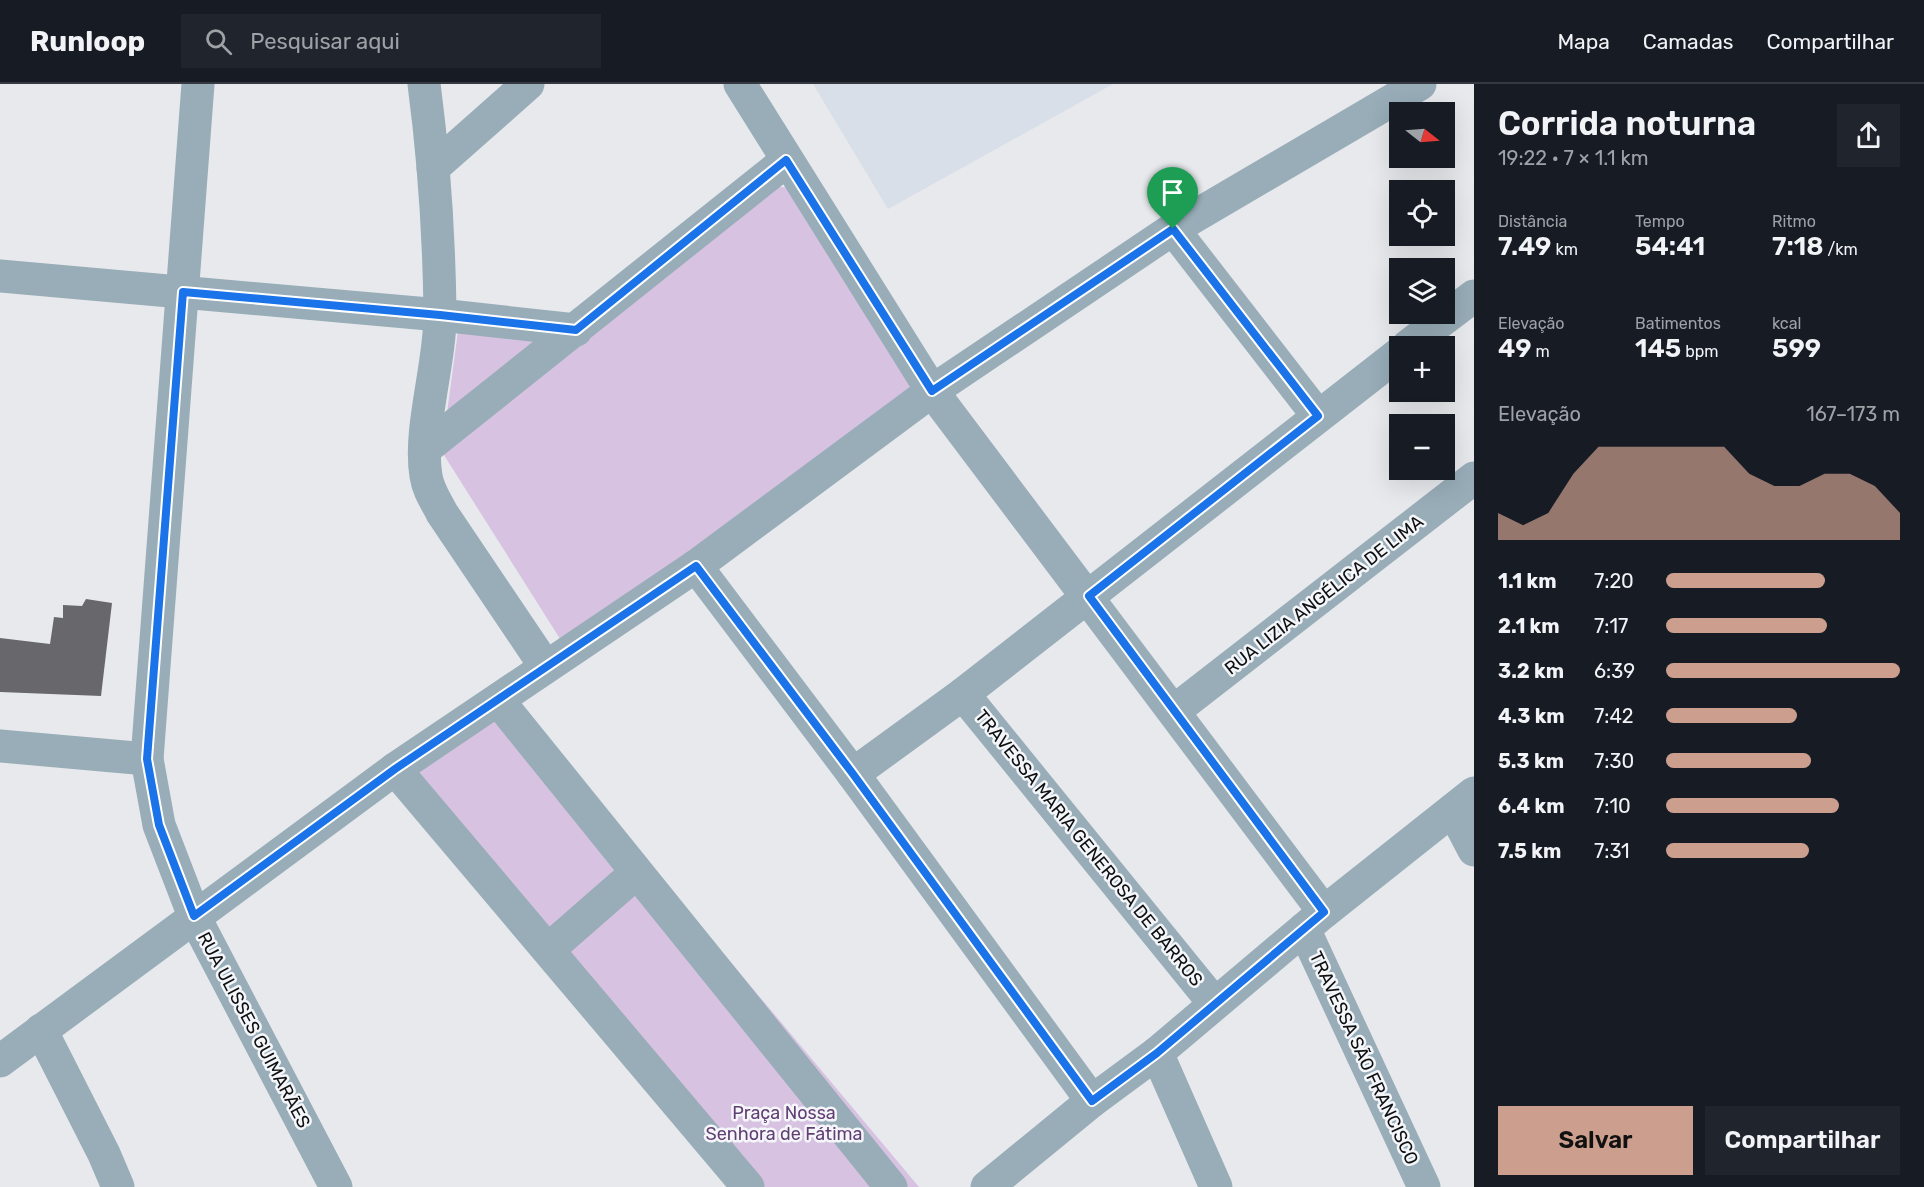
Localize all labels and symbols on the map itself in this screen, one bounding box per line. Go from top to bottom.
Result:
north arrow [1389,102,1455,168]
pin [1147,167,1198,229]
street label: RUA LIZIA ANGÉLICA DE LIMA [1220,511,1428,679]
street label: TRAVESSA MARIA GENEROSA DE BARROS [970,705,1208,991]
street label: RUA ULISSES GUIMARÃES [193,928,315,1132]
street label: TRAVESSA SÃO FRANCISCO [1305,948,1423,1168]
park label: Praça Nossa Senhora de Fátima [706,1102,862,1145]

